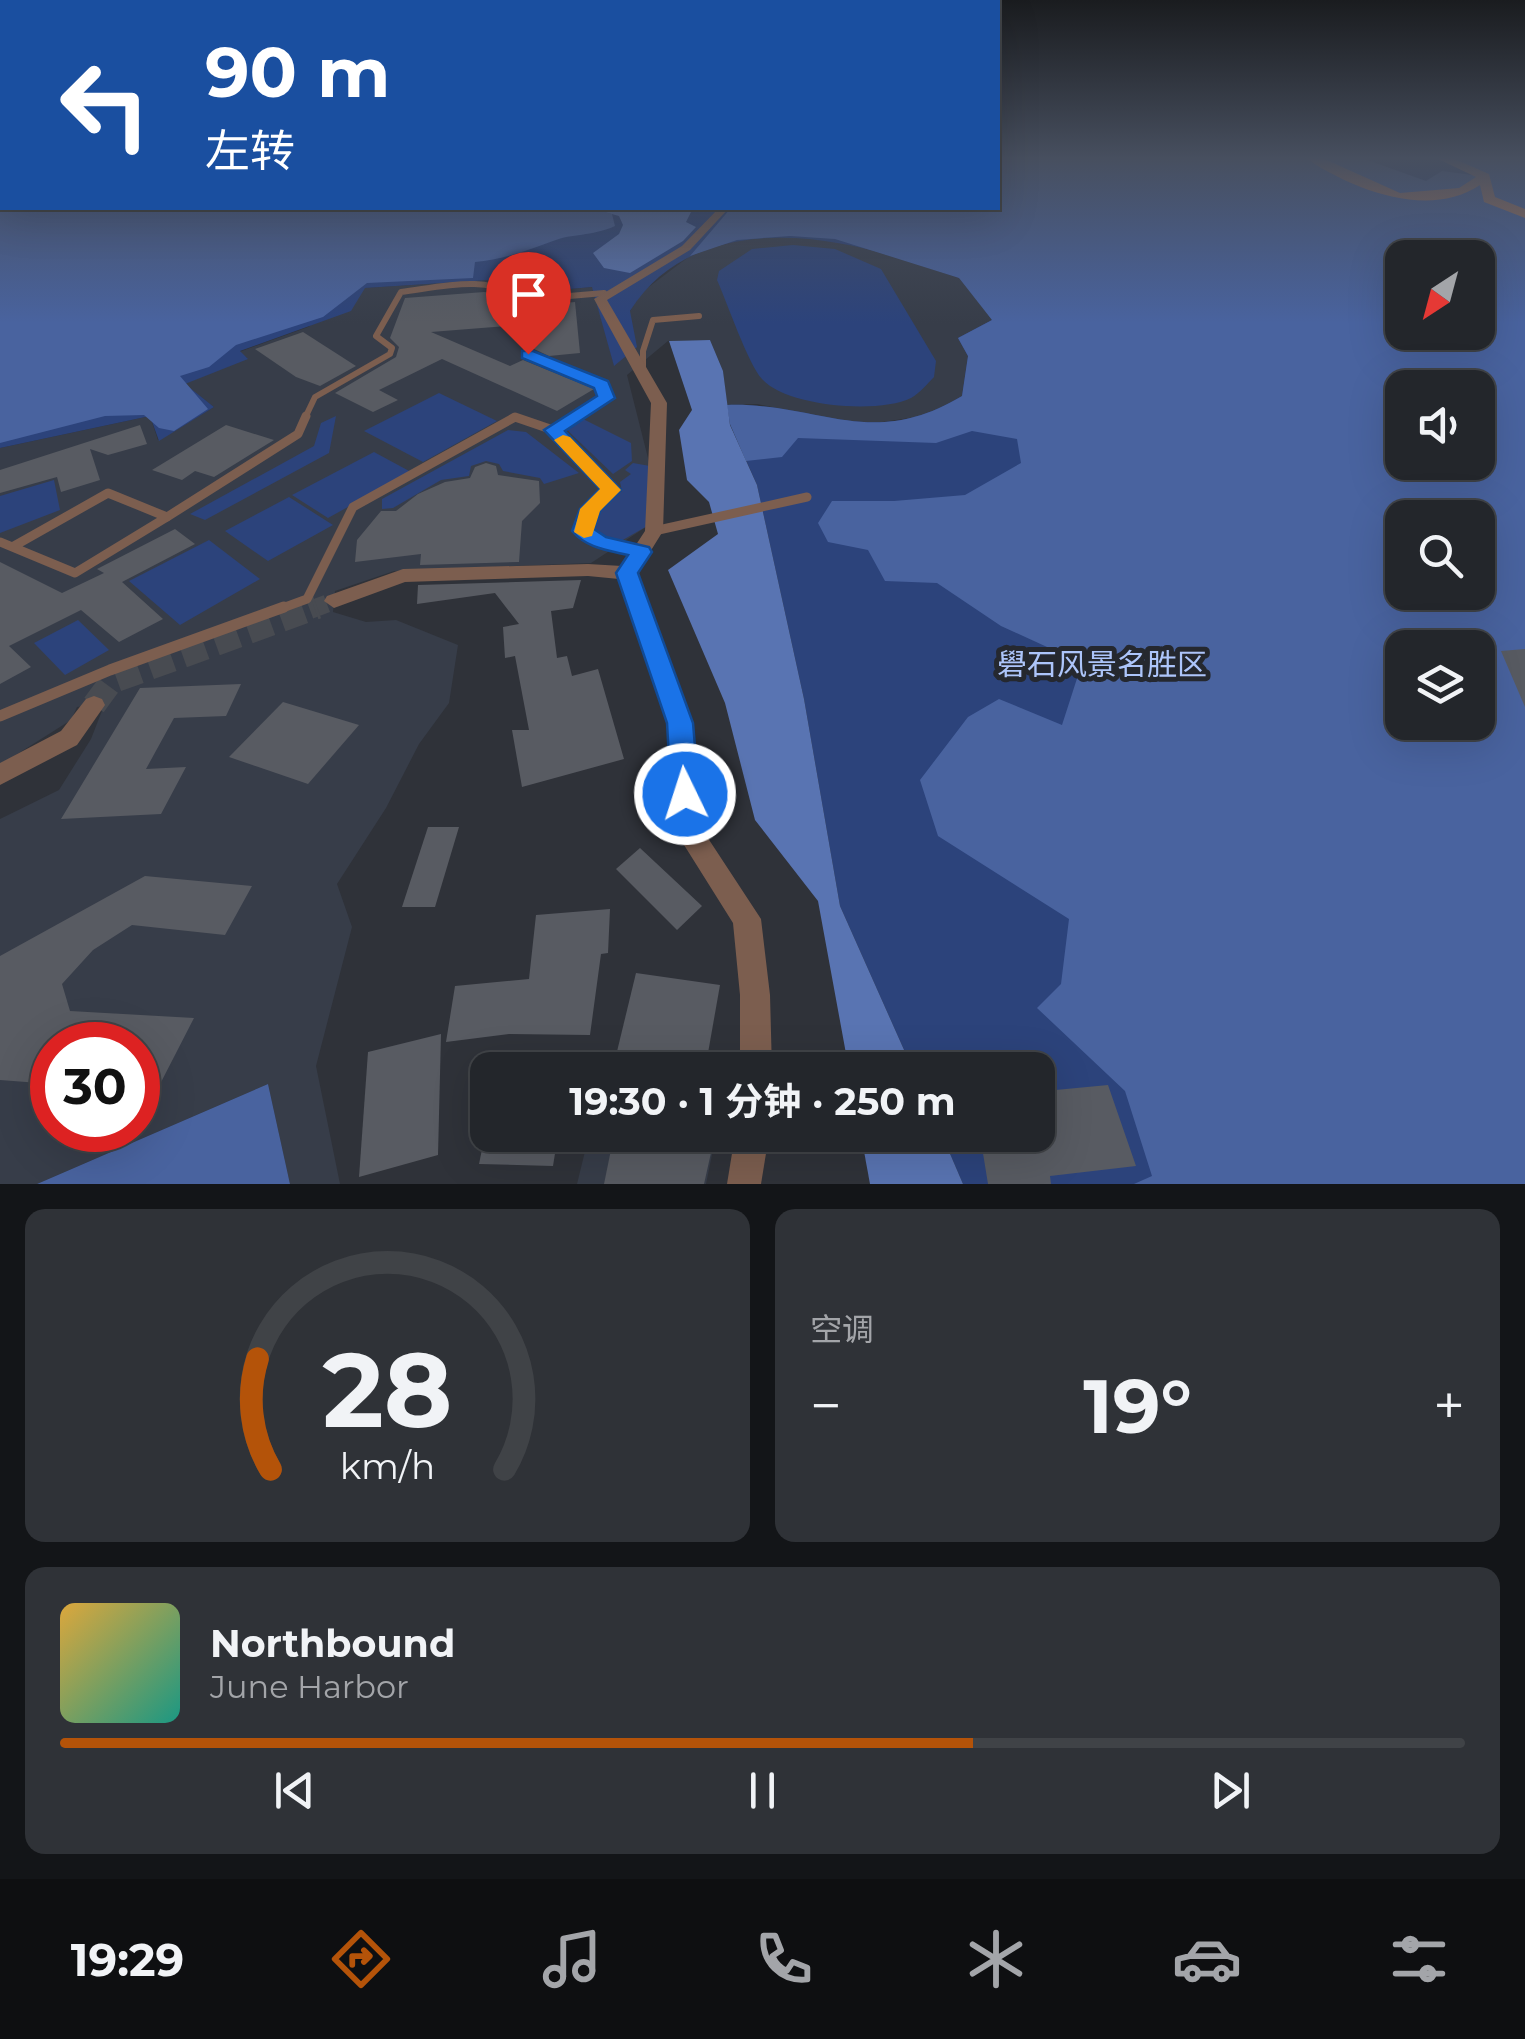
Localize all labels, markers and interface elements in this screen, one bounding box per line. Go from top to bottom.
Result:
text: 90 m [205,29,390,115]
icon: left [40,40,170,170]
text: 左转 [205,123,295,178]
north arrow [1385,240,1495,350]
map controls [1385,240,1495,740]
pin [486,252,571,355]
icon: arrive [501,267,556,322]
button: sound [1385,370,1495,480]
button: search [1385,500,1495,610]
button: layers [1385,630,1495,740]
park label: 礐石风景名胜区 [997,646,1207,683]
position arrow [633,742,737,846]
speed limit sign: 30 [30,1022,160,1152]
text: 19:30 · 1 分钟 · 250 m [569,1078,956,1125]
text: 空调 [810,1310,874,1349]
text: 28 [322,1326,453,1453]
text: 19° [1083,1360,1192,1452]
text: − [810,1372,842,1439]
text: + [1433,1372,1465,1439]
text: km/h [340,1444,435,1488]
text: Northbound [210,1620,455,1667]
text: June Harbor [210,1667,409,1706]
icon: previous [267,1763,322,1818]
icon: pause [735,1763,790,1818]
icon: next [1203,1763,1258,1818]
icon: directions [326,1924,396,1994]
icon: music [537,1924,607,1994]
icon: phone [749,1924,819,1994]
icon: climate [961,1924,1031,1994]
icon: car [1172,1924,1242,1994]
icon: filters [1384,1924,1454,1994]
text: 19:29 [71,1932,184,1987]

